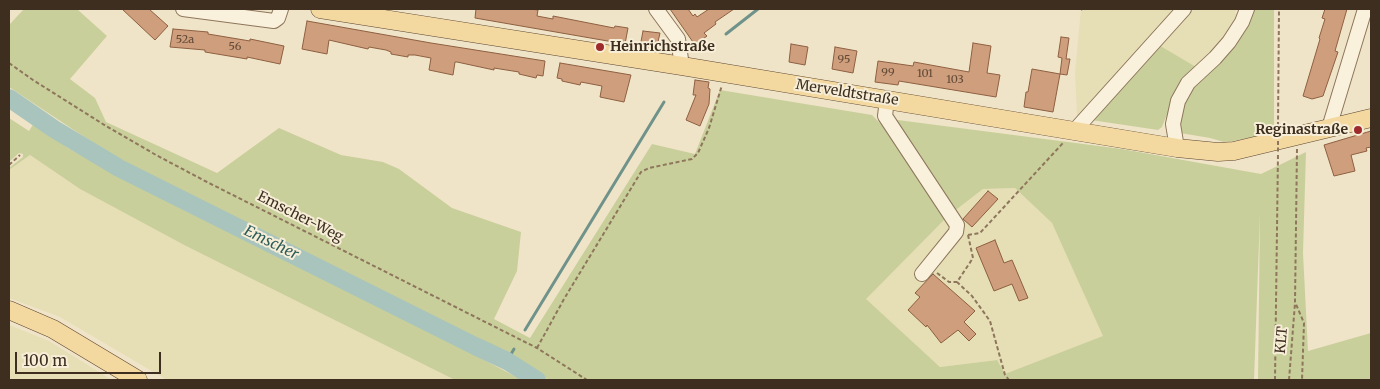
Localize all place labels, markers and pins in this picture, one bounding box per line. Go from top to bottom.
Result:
place label: Heinrichstraße [610,39,715,55]
marker: Heinrichstraße [594,41,606,53]
place label: Reginastraße [1255,122,1348,138]
marker: Reginastraße [1352,124,1364,136]

